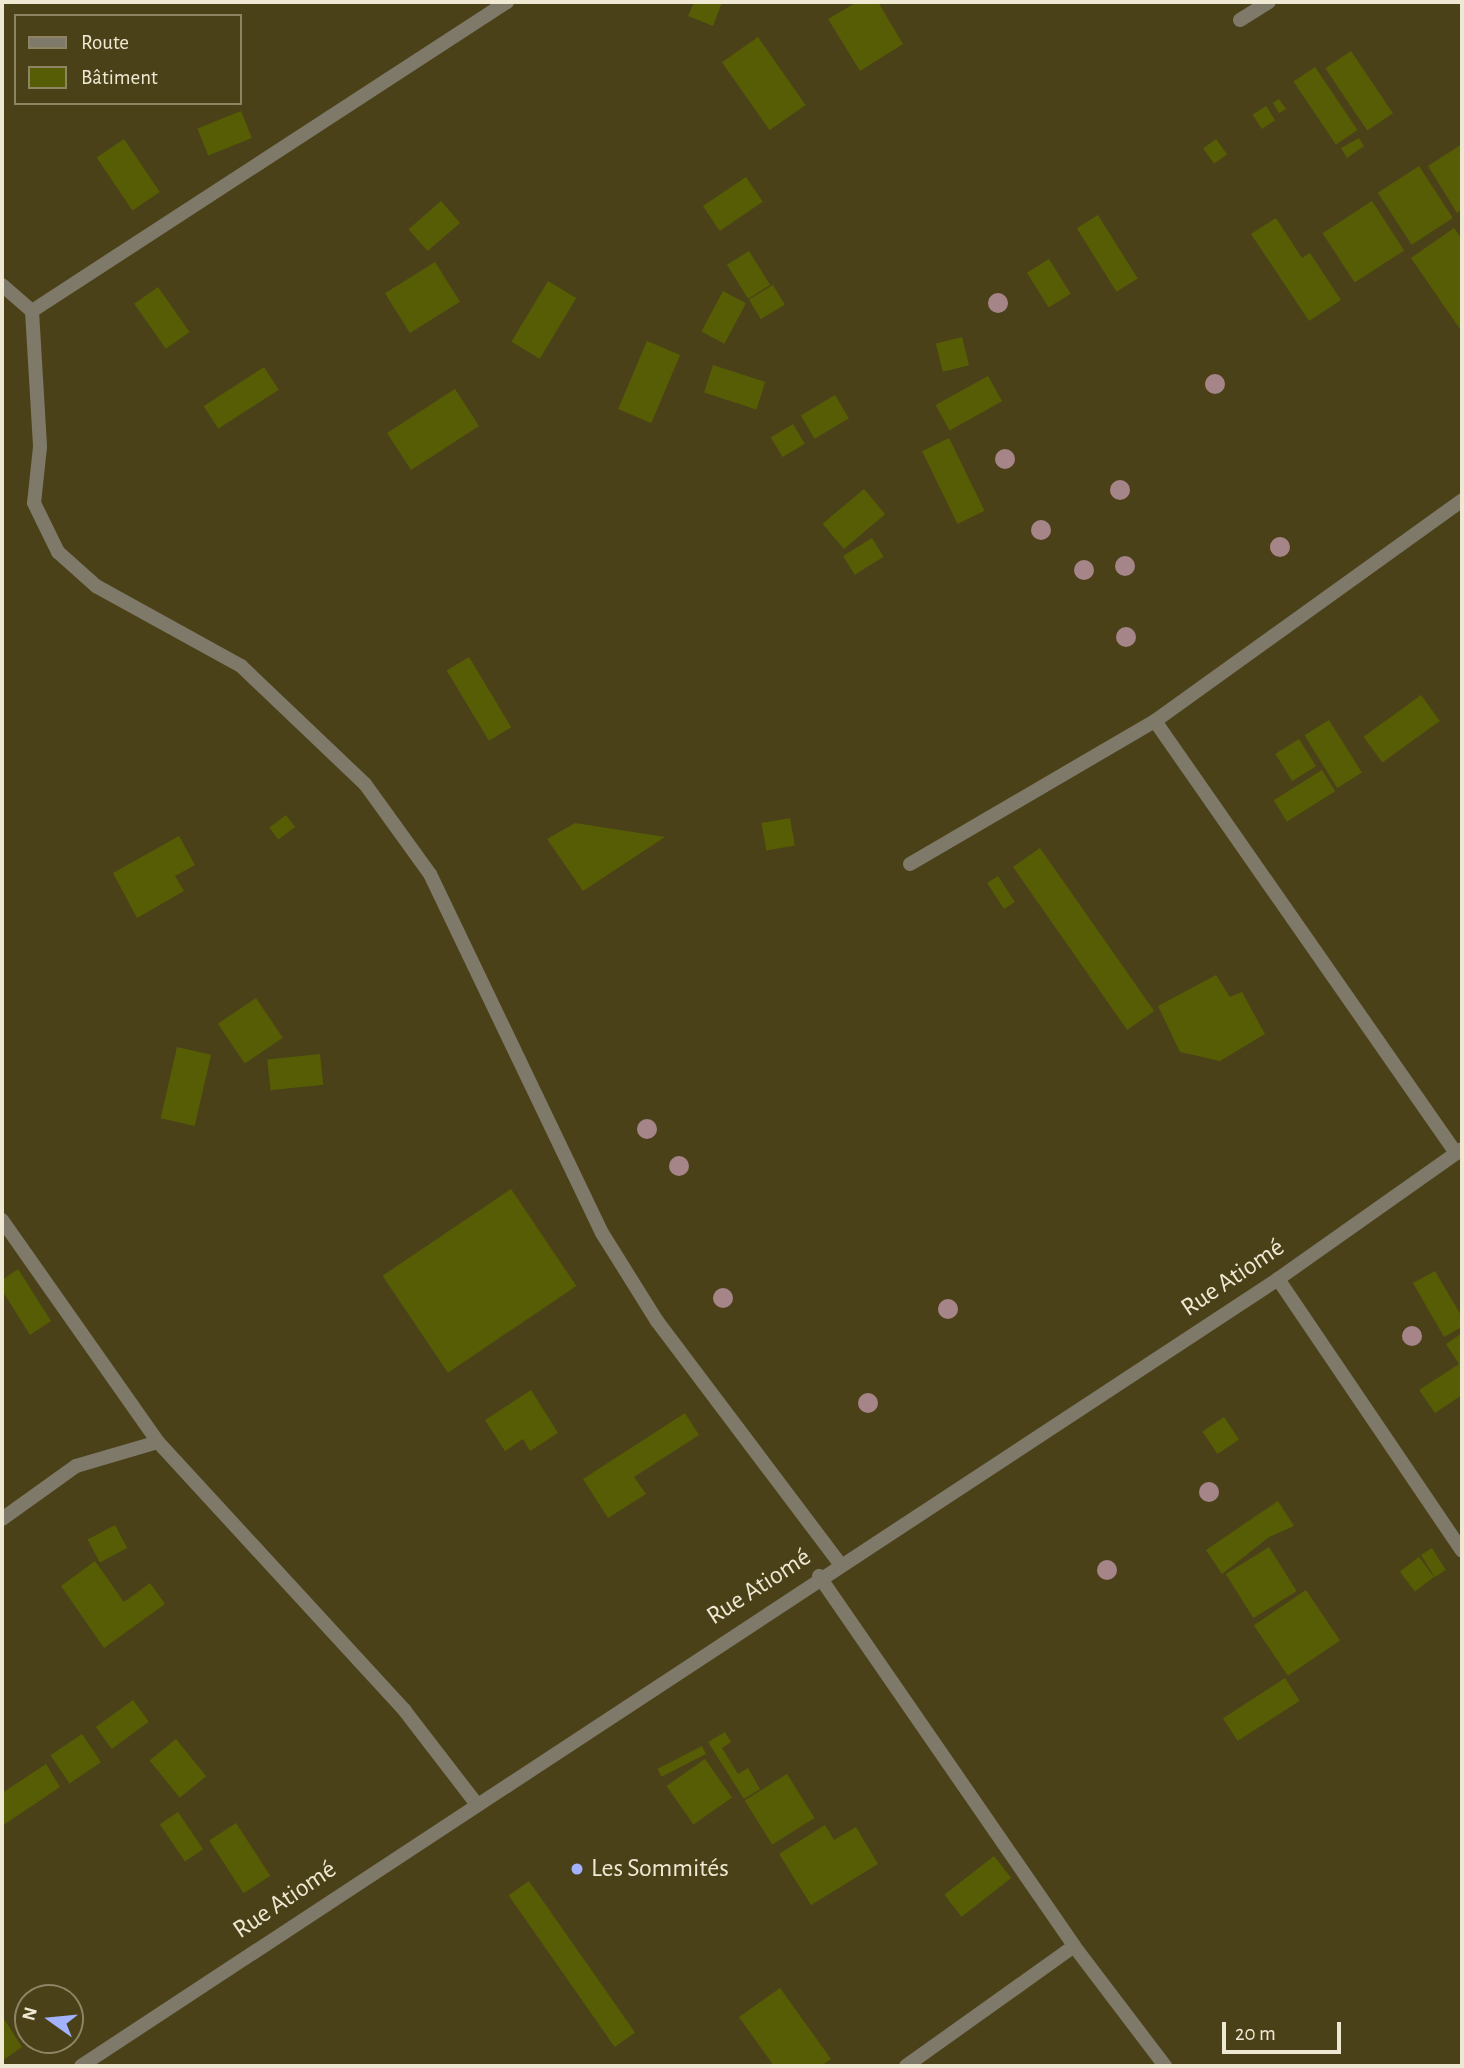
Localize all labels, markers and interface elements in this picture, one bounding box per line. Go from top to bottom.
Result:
legend [14,14,242,105]
text: Route [81,32,129,53]
text: Bâtiment [81,67,158,88]
street label: Rue Atiomé [1175,1232,1291,1324]
street label: Rue Atiomé [701,1542,817,1632]
place label: Les Sommités [591,1853,729,1885]
street label: Rue Atiomé [227,1854,343,1946]
marker: Les Sommités [569,1861,585,1877]
north arrow [14,1984,84,2054]
text: N [19,2005,41,2023]
scale bar [1226,2008,1345,2052]
text: 20 m [1235,2023,1276,2044]

